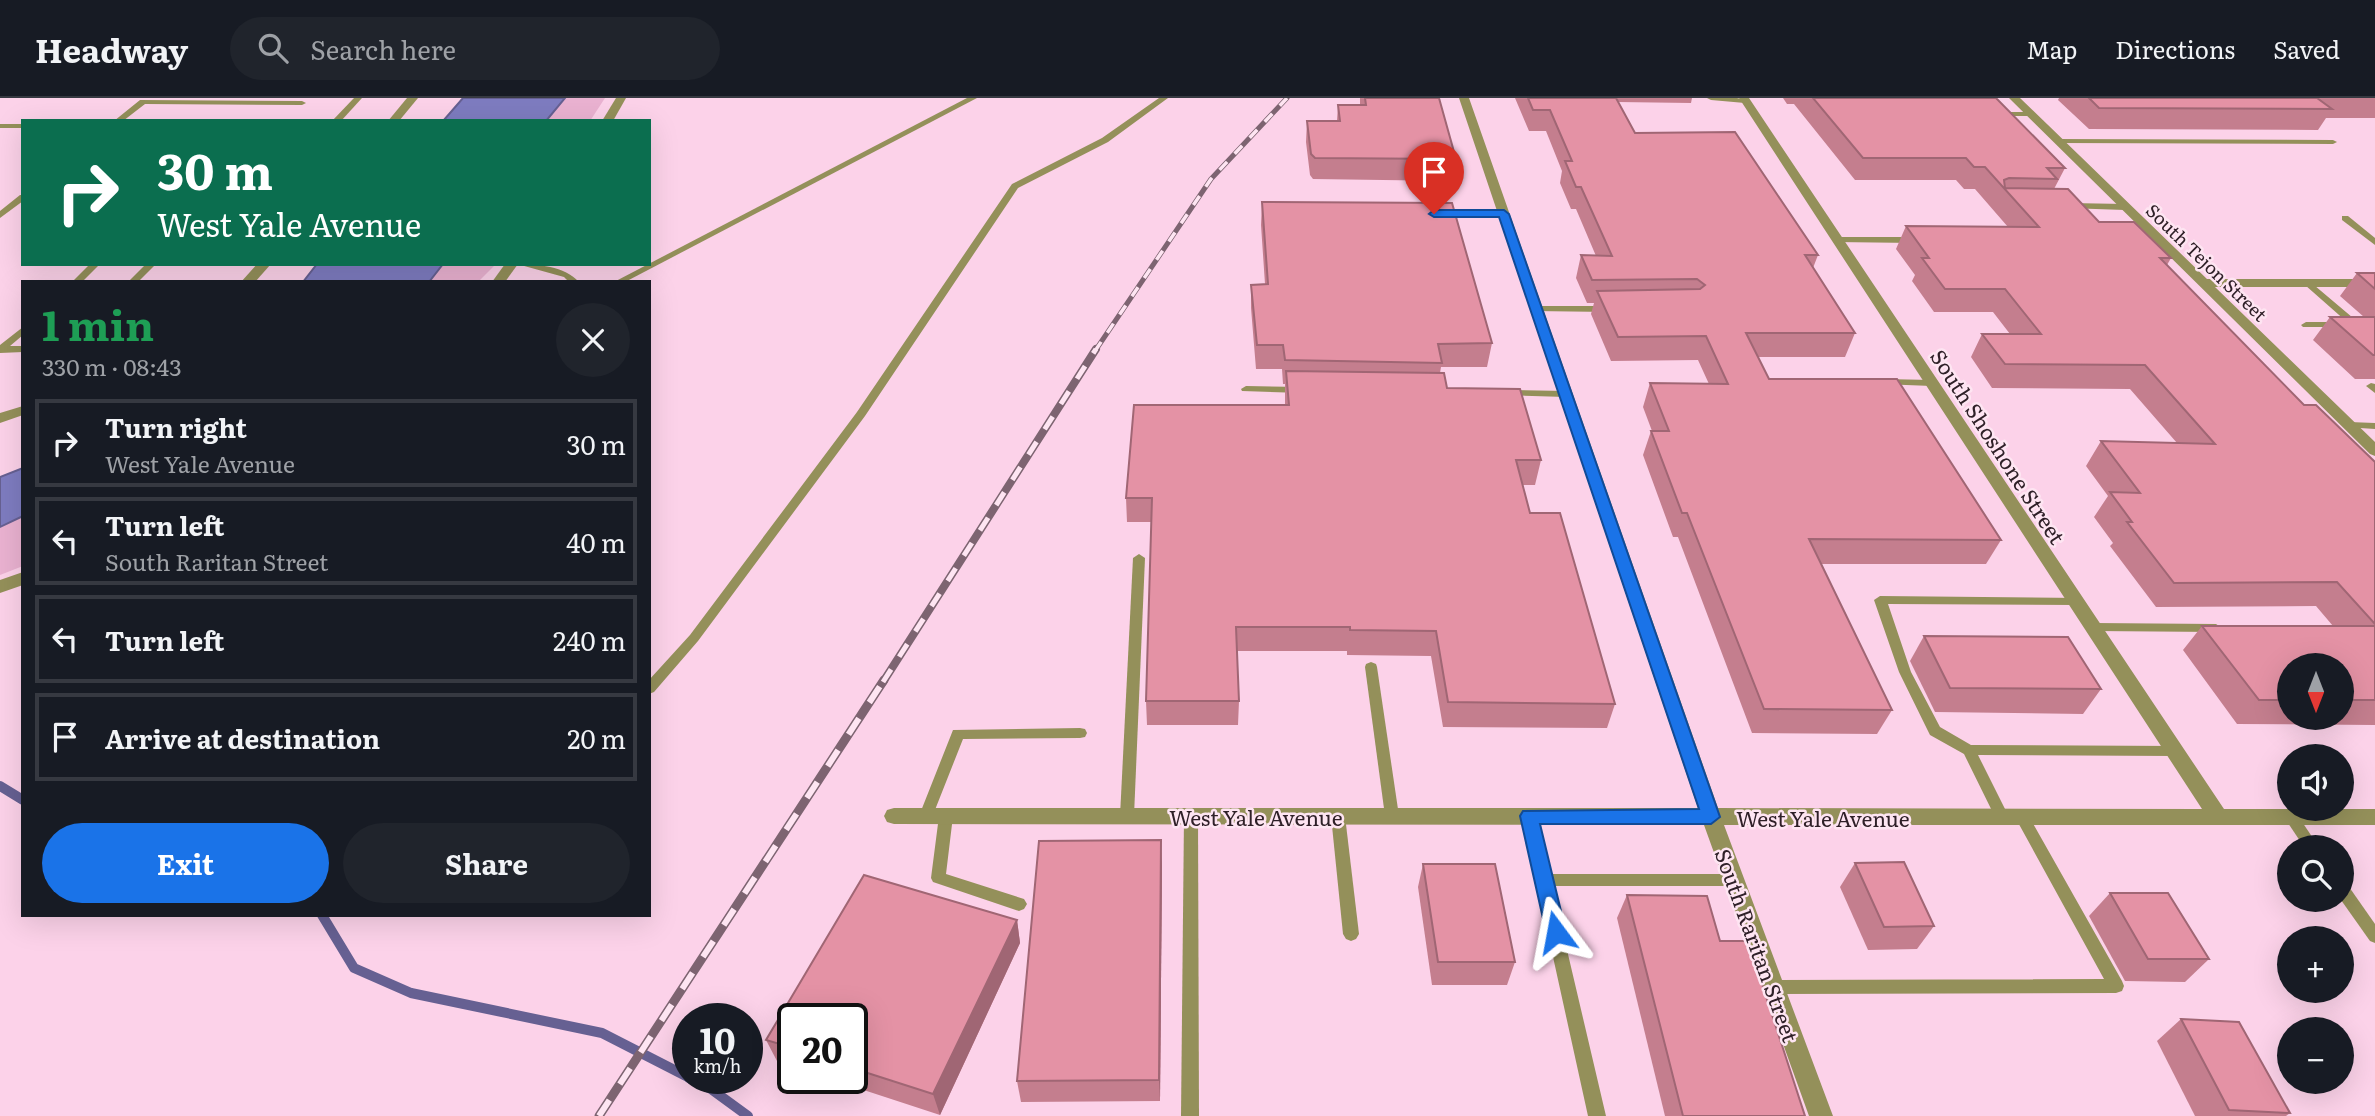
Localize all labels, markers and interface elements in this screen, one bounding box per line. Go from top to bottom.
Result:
search box [230,17,720,80]
text: Headway [35,24,188,73]
icon: search [254,29,292,67]
text: Search here [310,29,456,68]
text: Map [2026,31,2077,66]
text: Directions [2115,31,2235,66]
text: Saved [2273,31,2340,66]
text: 30 m [157,132,273,205]
pin [1404,142,1464,214]
icon: right [42,147,133,238]
icon: arrive [1415,153,1453,191]
street label: South Tejon Street [2140,197,2274,328]
text: West Yale Avenue [157,199,421,247]
text: 1 min [42,292,154,354]
button: close [556,303,630,377]
street label: South Shoshone Street [1924,342,2074,550]
text: 330 m · 08:43 [42,349,182,383]
text: Turn right [105,407,247,446]
icon: right [46,424,84,462]
text: 30 m [566,424,626,463]
text: West Yale Avenue [105,446,295,480]
text: Turn left [105,505,224,544]
icon: left [46,522,84,560]
text: 40 m [566,522,626,561]
text: South Raritan Street [105,544,328,578]
icon: left [46,620,84,658]
text: Turn left [105,620,224,659]
text: 240 m [553,620,626,659]
north arrow [2277,653,2354,730]
map controls [2277,653,2354,1094]
icon: arrive [46,718,84,756]
text: Arrive at destination [105,718,380,757]
text: 20 m [567,718,626,757]
button: sound [2277,744,2354,821]
street label: West Yale Avenue [1169,801,1343,832]
street label: West Yale Avenue [1736,802,1910,833]
button: Exit [42,823,329,903]
button: Share [343,823,630,903]
button: search [2277,835,2354,912]
street label: South Raritan Street [1709,844,1808,1047]
position arrow [1519,895,1593,969]
button: + [2277,926,2354,1003]
speed limit sign: 20 [777,1003,868,1094]
text: 10 [699,1013,736,1065]
button: − [2277,1017,2354,1094]
text: km/h [694,1052,741,1079]

